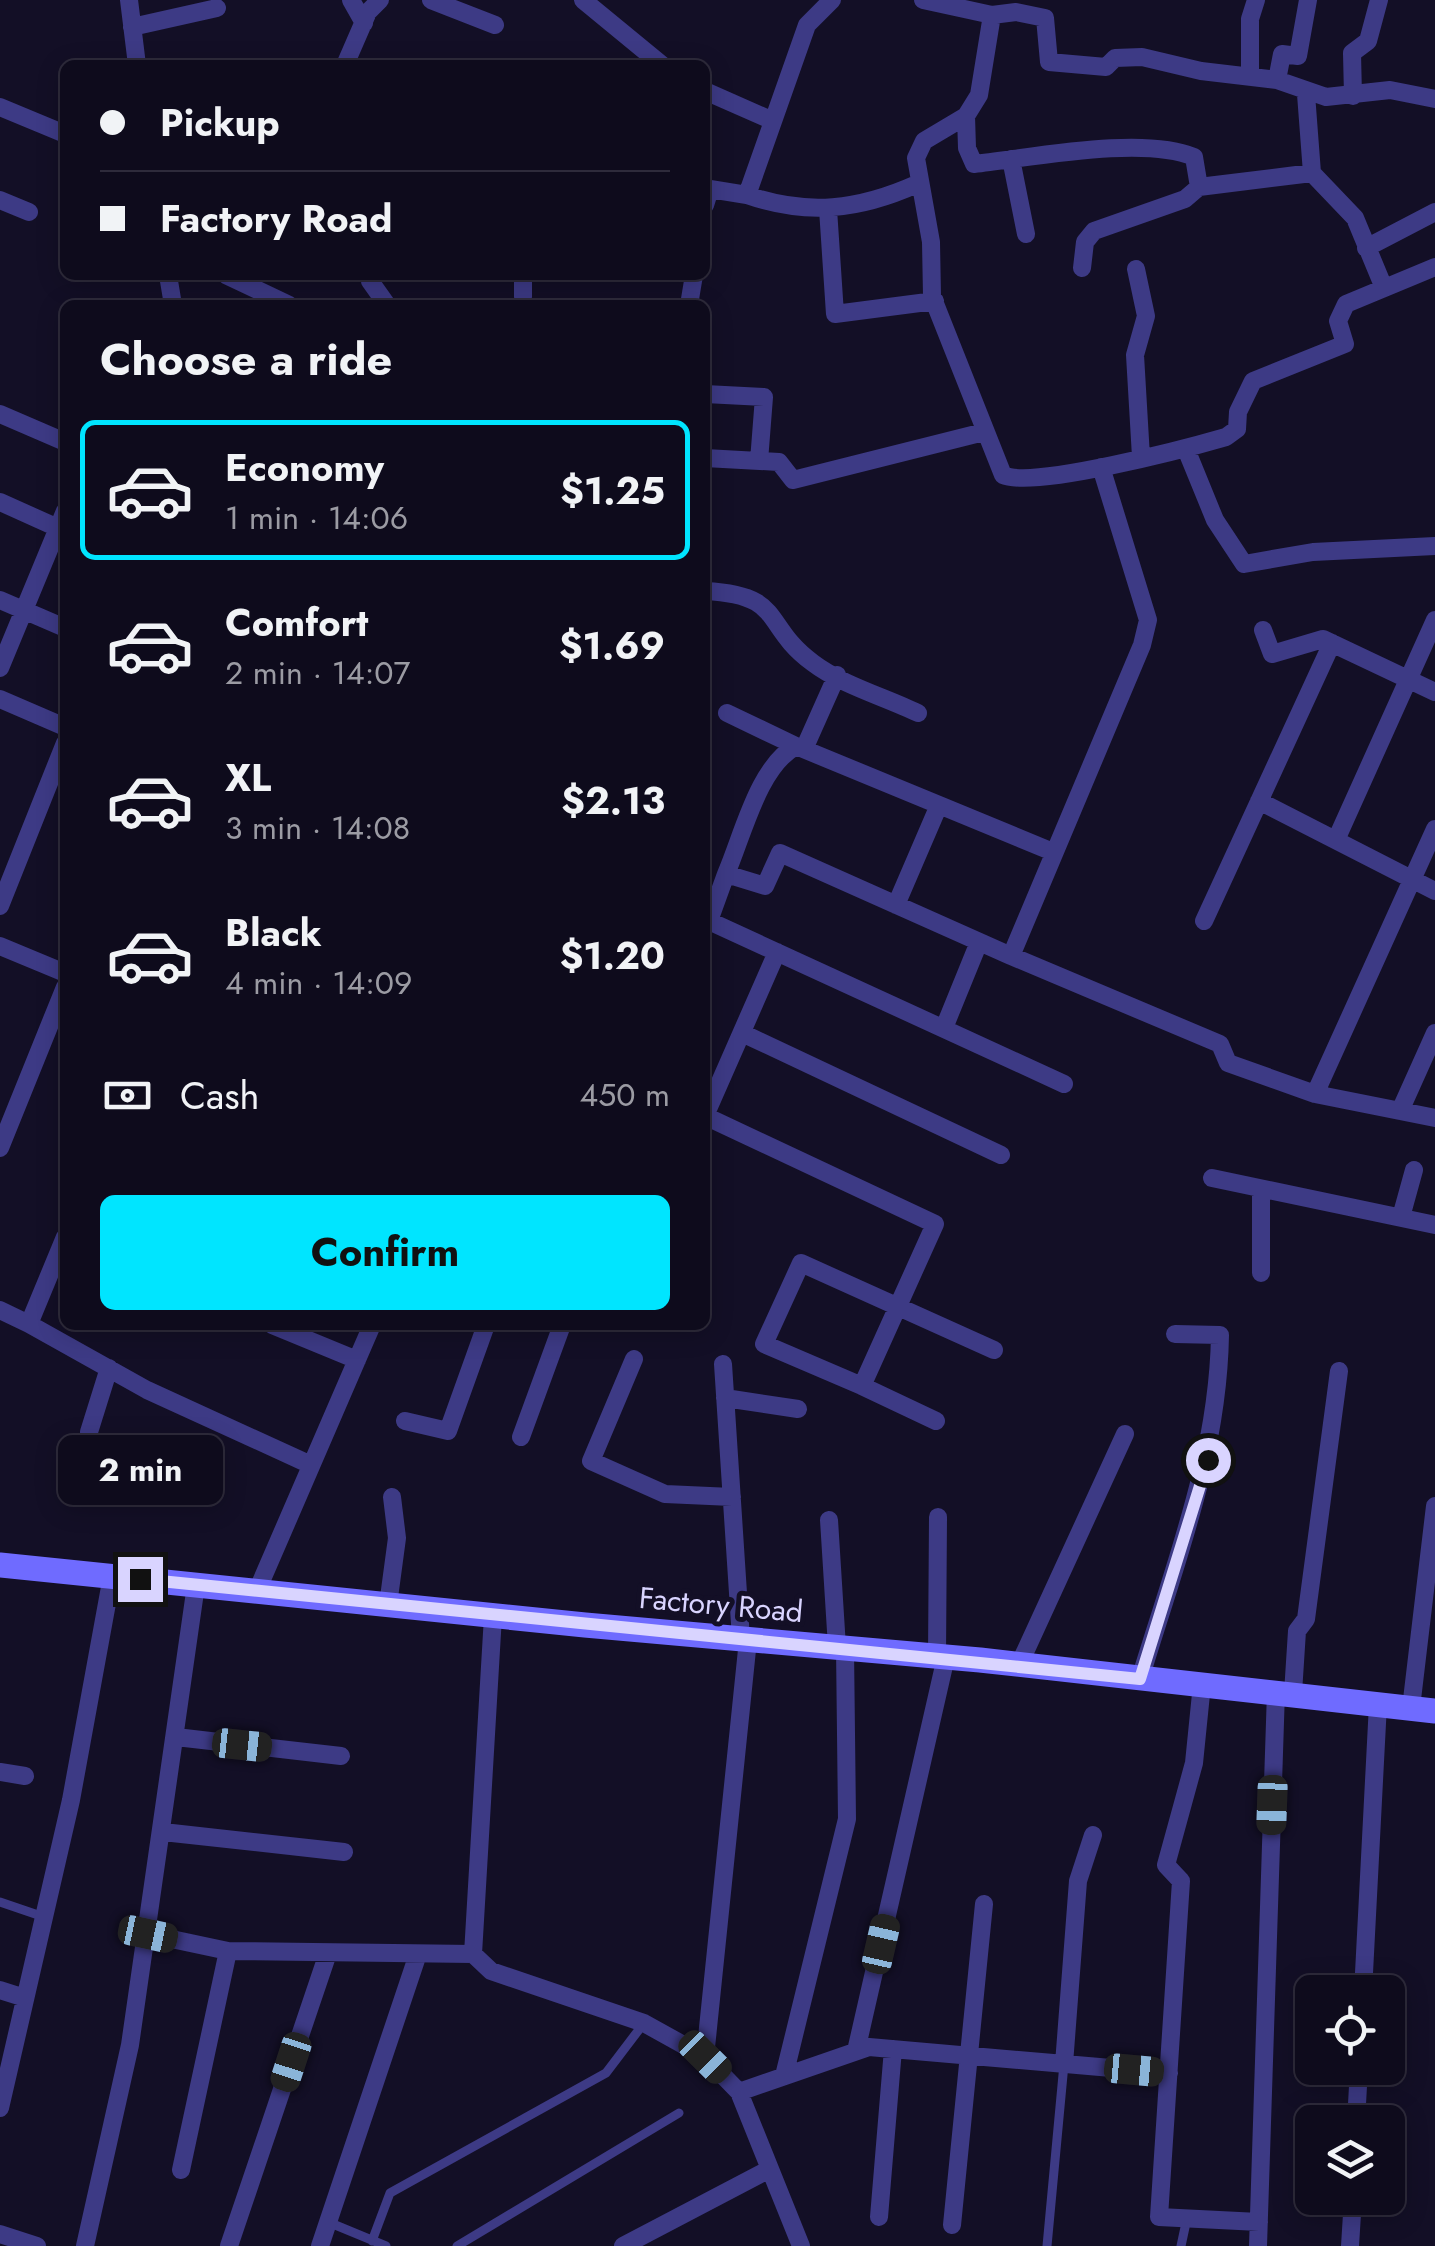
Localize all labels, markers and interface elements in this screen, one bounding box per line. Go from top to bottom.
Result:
text: Pickup [160,95,280,150]
text: Factory Road [160,191,393,246]
text: Choose a ride [100,327,392,392]
text: Economy [225,440,384,495]
icon: car [105,445,195,535]
text: $1.25 [560,463,665,518]
text: 1 min · 14:06 [225,495,408,541]
text: Comfort [225,595,368,650]
icon: car [105,600,195,690]
text: $1.69 [559,618,665,673]
text: 2 min · 14:07 [225,650,410,696]
text: XL [225,750,271,805]
icon: car [105,755,195,845]
text: $2.13 [561,773,665,828]
text: 3 min · 14:08 [225,805,410,851]
text: Black [225,905,322,960]
icon: car [105,910,195,1000]
text: $1.20 [560,928,665,983]
text: 4 min · 14:09 [225,960,412,1006]
icon: cash [100,1068,155,1123]
text: Cash [180,1068,260,1123]
text: 450 m [580,1072,670,1118]
button: Confirm [100,1195,670,1310]
callout: 2 min [58,1434,222,1504]
route start [1186,1438,1231,1483]
text: 2 min [98,1447,183,1493]
route end [118,1557,163,1602]
street label: Factory Road [637,1576,805,1633]
car [211,1727,273,1763]
car [1256,1774,1288,1836]
car [860,1911,902,1977]
car [116,1913,180,1955]
map controls [1295,1975,1405,2215]
button: locate [1295,1975,1405,2085]
car [673,2025,737,2089]
car [267,2029,315,2095]
car [1103,2052,1165,2088]
button: layers [1295,2105,1405,2215]

